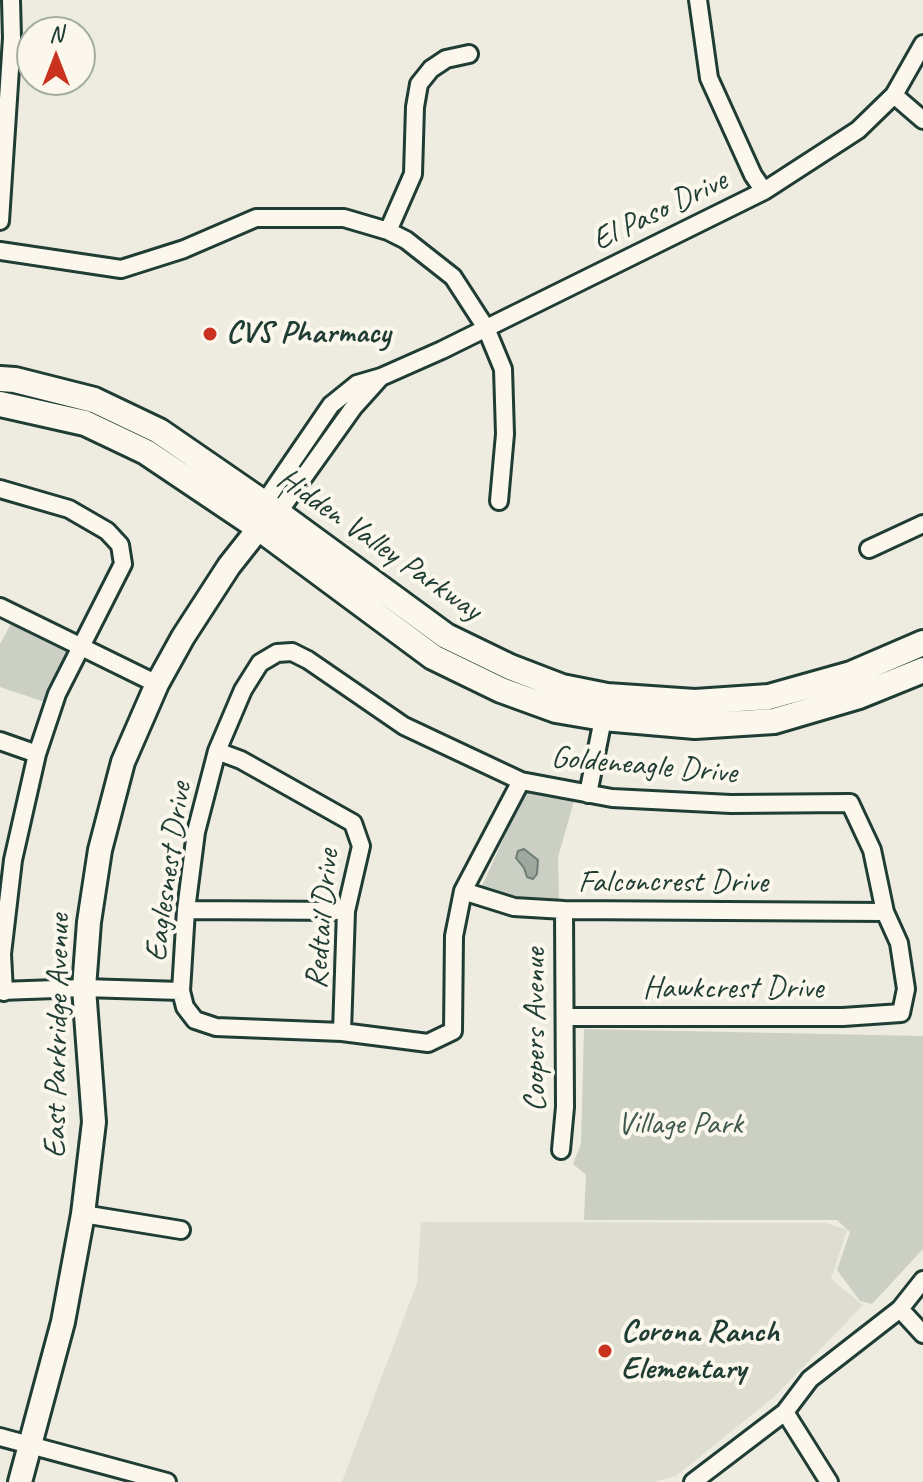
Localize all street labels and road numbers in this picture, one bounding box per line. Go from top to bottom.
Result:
street label: El Paso Drive [586,162,734,260]
street label: Hidden Valley Parkway [269,460,489,630]
street label: Goldeneagle Drive [549,739,739,793]
street label: Eaglesnest Drive [137,780,201,964]
street label: Redtail Drive [298,848,348,990]
street label: Falconcrest Drive [578,864,768,902]
street label: East Parkridge Avenue [37,914,79,1158]
street label: Coopers Avenue [517,948,555,1112]
street label: Hawkcrest Drive [643,970,823,1008]

